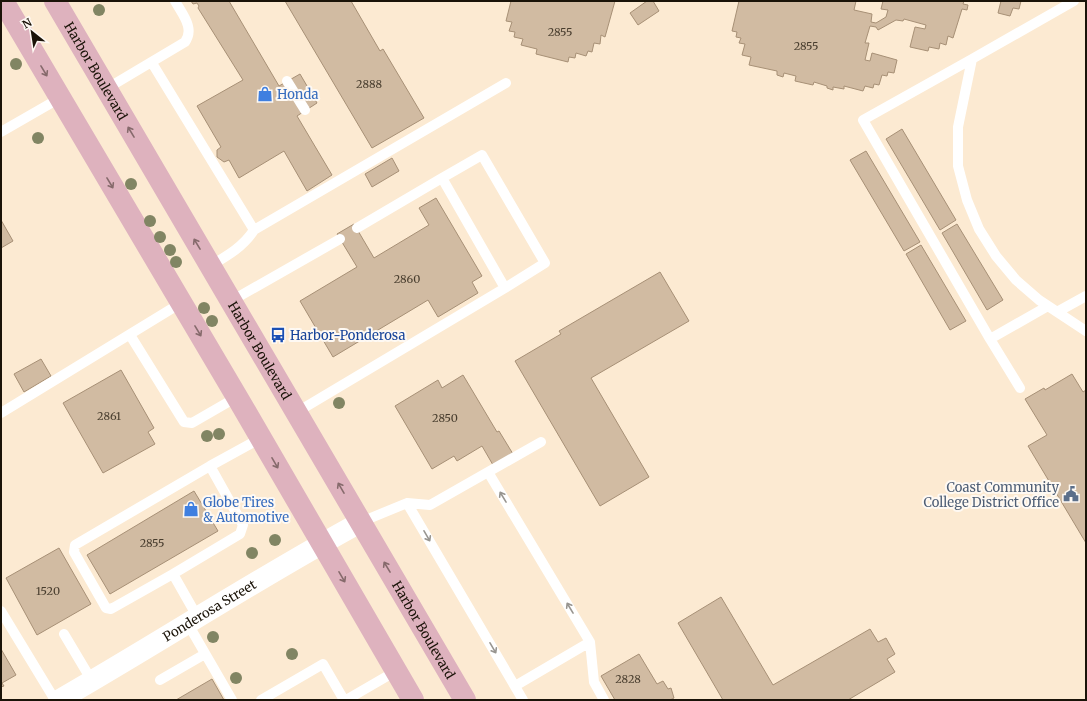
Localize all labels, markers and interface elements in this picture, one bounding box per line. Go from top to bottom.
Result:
north arrow [12,12,52,52]
text: N [20,15,35,32]
street label: Harbor Boulevard [61,19,131,123]
house number: 2855 [548,25,572,39]
house number: 2855 [794,39,818,53]
one-way arrow [41,65,49,77]
house number: 2888 [356,77,382,91]
shop icon: Honda [256,85,274,103]
place label: Honda [277,86,318,103]
one-way arrow [127,127,135,138]
one-way arrow [107,177,115,189]
one-way arrow [193,239,201,250]
house number: 2860 [394,272,420,286]
street label: Harbor Boulevard [225,298,295,403]
one-way arrow [194,325,202,337]
bus stop icon: Harbor-Ponderosa [269,326,287,344]
place label: Harbor-Ponderosa [290,327,405,344]
house number: 2861 [97,409,121,423]
house number: 2850 [432,411,458,425]
one-way arrow [272,457,280,469]
place label: Coast Community College District Office [923,479,1059,511]
one-way arrow [337,483,345,494]
public building icon: Coast Community College District Office [1062,485,1080,503]
one-way arrow [499,491,507,503]
place label: Globe Tires & Automotive [203,494,289,526]
shop icon: Globe Tires & Automotive [182,500,200,518]
one-way arrow [423,530,431,541]
house number: 2855 [140,536,164,550]
one-way arrow [383,561,391,573]
one-way arrow [338,571,346,583]
street label: Ponderosa Street [159,576,259,645]
street label: Harbor Boulevard [388,578,459,682]
house number: 1520 [36,584,60,598]
one-way arrow [566,602,574,614]
one-way arrow [489,642,497,654]
house number: 2828 [615,672,641,686]

